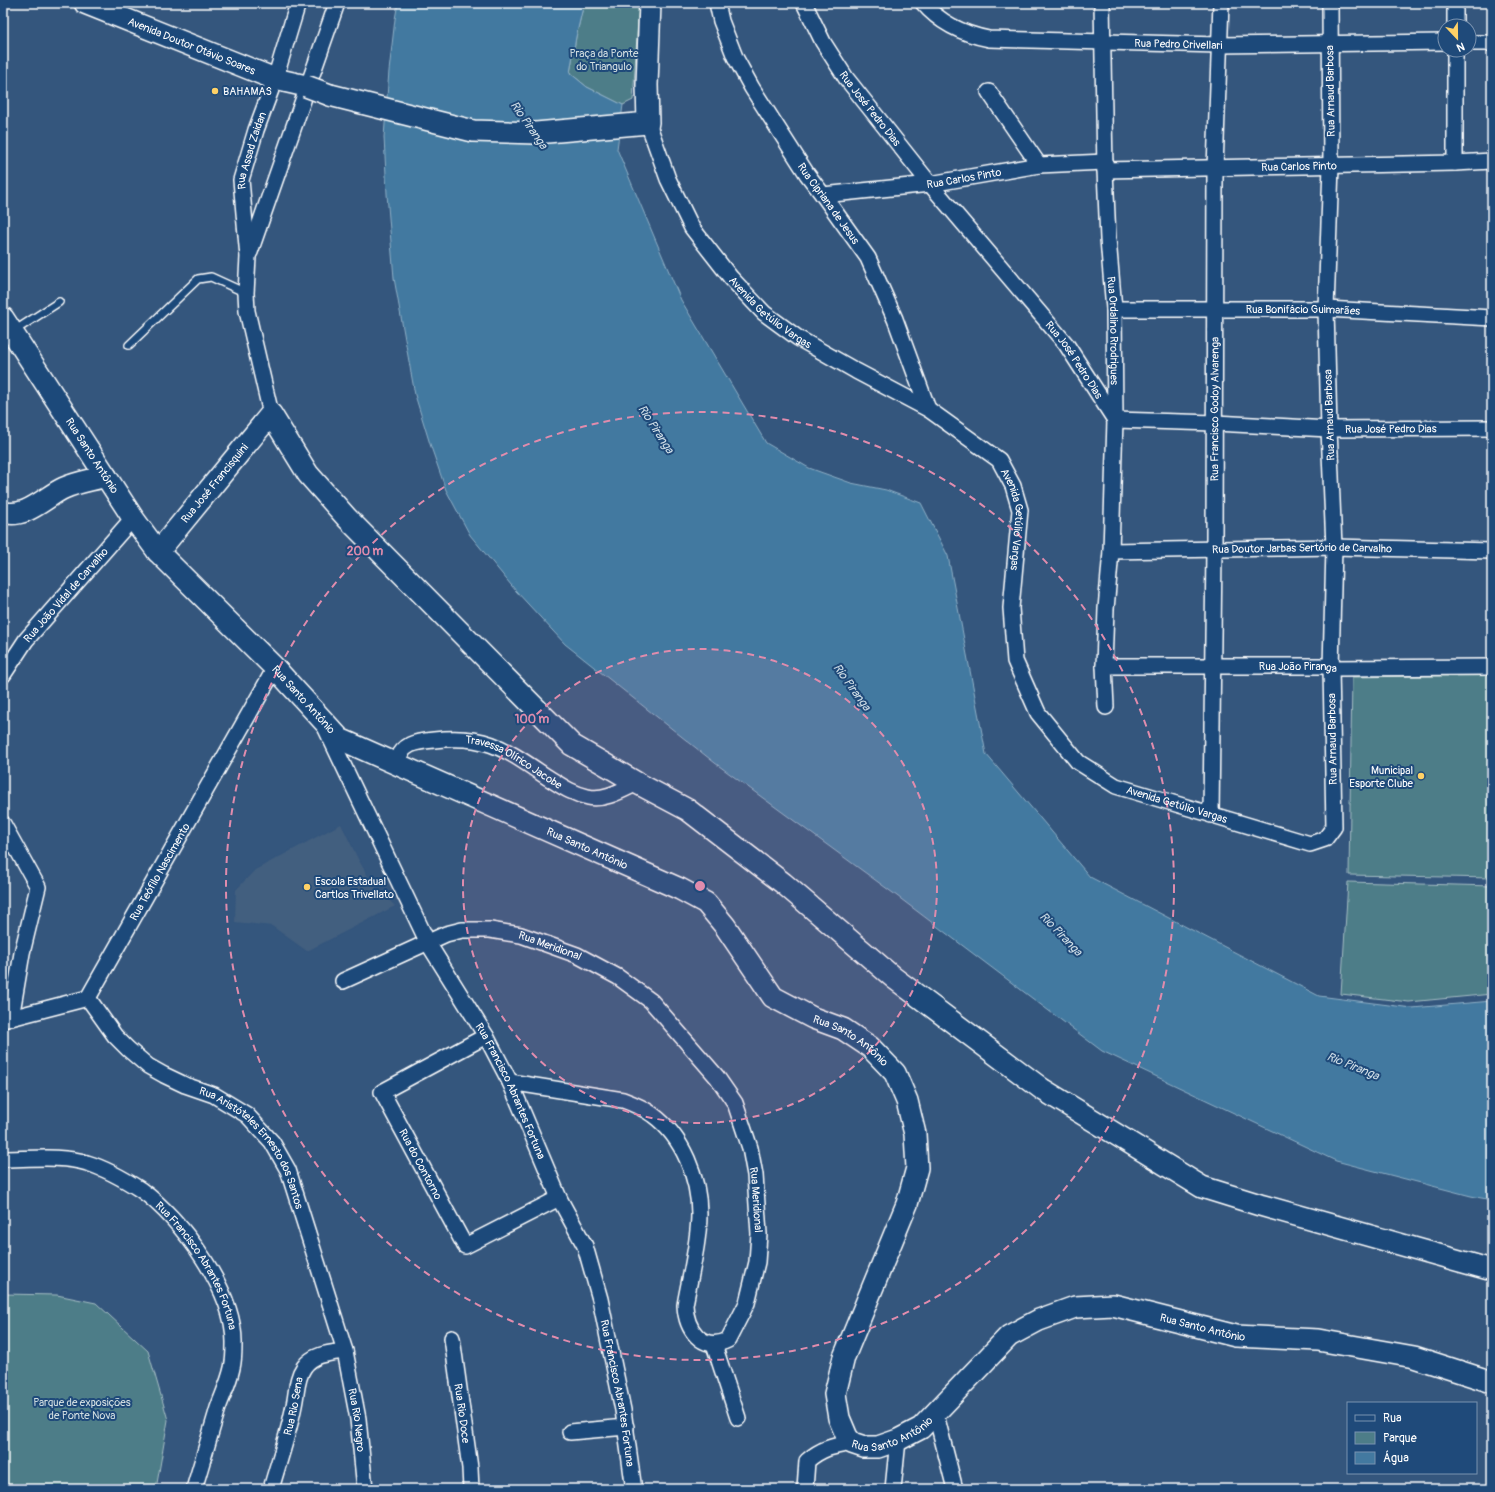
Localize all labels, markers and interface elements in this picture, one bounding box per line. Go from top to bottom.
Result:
street label: Avenida Doutor Otávio Soares [126,15,257,78]
north arrow [1437,18,1477,58]
street label: Rua Pedro Crivellari [1134,37,1222,52]
text: N [1454,39,1466,54]
street label: Rua Arnaud Barbosa [1323,45,1338,137]
park label: Praça da Ponte do Triangulo [570,47,639,73]
street label: Rua José Pedro Dias [836,69,903,149]
place label: BAHAMAS [223,85,272,98]
marker: BAHAMAS [210,86,220,96]
water label: Rio Piranga [507,99,551,153]
street label: Rua Assad Zaidan [235,110,269,190]
street label: Rua Carlos Pinto [1261,159,1337,174]
street label: Rua Cipriana de Jesus [795,161,862,247]
street label: Rua Carlos Pinto [926,166,1002,191]
street label: Avenida Getúlio Vargas [726,274,814,351]
street label: Rua Ordalino Rrodrigues [1104,276,1121,385]
street label: Rua Bonifácio Guimarães [1246,303,1361,318]
street label: Rua José Pedro Dias [1042,319,1105,401]
street label: Rua Francisco Godoy Alvarenga [1208,337,1222,481]
street label: Rua Arnaud Barbosa [1321,369,1338,461]
water label: Rio Piranga [634,402,678,458]
street label: Rua Santo Antônio [63,416,121,496]
street label: Rua José Pedro Dias [1345,422,1437,436]
street label: Rua José Francisquini [178,441,251,526]
street label: Avenida Getúlio Vargas [998,466,1026,571]
street label: Rua Doutor Jarbas Sertório de Carvalho [1212,541,1392,556]
text: 200 m [347,544,384,559]
street label: Rua João Vidal de Carvalho [21,545,111,645]
street label: Rua João Piranga [1259,660,1337,675]
water label: Rio Piranga [829,661,875,715]
street label: Rua Santo Antônio [269,663,338,736]
street label: Rua Arnaud Barbosa [1325,693,1340,785]
text: 100 m [515,712,550,727]
street label: Travessa Olírico Jacobe [465,733,565,792]
place label: Municipal Esporte Clube [1349,764,1414,790]
marker: Municipal Esporte Clube [1416,771,1426,781]
street label: Avenida Getúlio Vargas [1125,783,1229,826]
street label: Rua Teófilo Nascimento [127,821,193,923]
street label: Rua Santo Antônio [544,825,630,872]
place label: Escola Estadual Cartlos Trivellato [315,875,394,901]
centre of rings [693,879,707,893]
marker: Escola Estadual Cartlos Trivellato [302,882,312,892]
water label: Rio Piranga [1036,909,1086,960]
street label: Rua Meridional [517,929,584,963]
street label: Rua Santo Antônio [811,1013,891,1069]
street label: Rua Francisco Abrantes Fortuna [472,1021,548,1161]
water label: Rio Piranga [1325,1049,1382,1084]
street label: Rua Aristóteles Ernesto dos Santos [197,1084,306,1211]
street label: Rua do Contorno [396,1127,445,1202]
street label: Rua Meridional [747,1166,765,1233]
street label: Rua Francisco Abrantes Fortuna [153,1199,239,1331]
street label: Rua Santo Antônio [1158,1311,1246,1343]
street label: Rua Francisco Abrantes Fortuna [597,1319,637,1468]
street label: Rua Rio Sena [281,1376,306,1437]
street label: Rua Rio Doce [451,1383,473,1444]
street label: Rua Rio Negro [345,1387,367,1453]
park label: Parque de exposições de Ponte Nova [33,1396,131,1422]
legend [1347,1402,1477,1474]
text: Rua [1383,1411,1402,1426]
street label: Rua Santo Antônio [850,1414,936,1454]
text: Parque [1383,1431,1417,1446]
text: Água [1383,1450,1409,1466]

